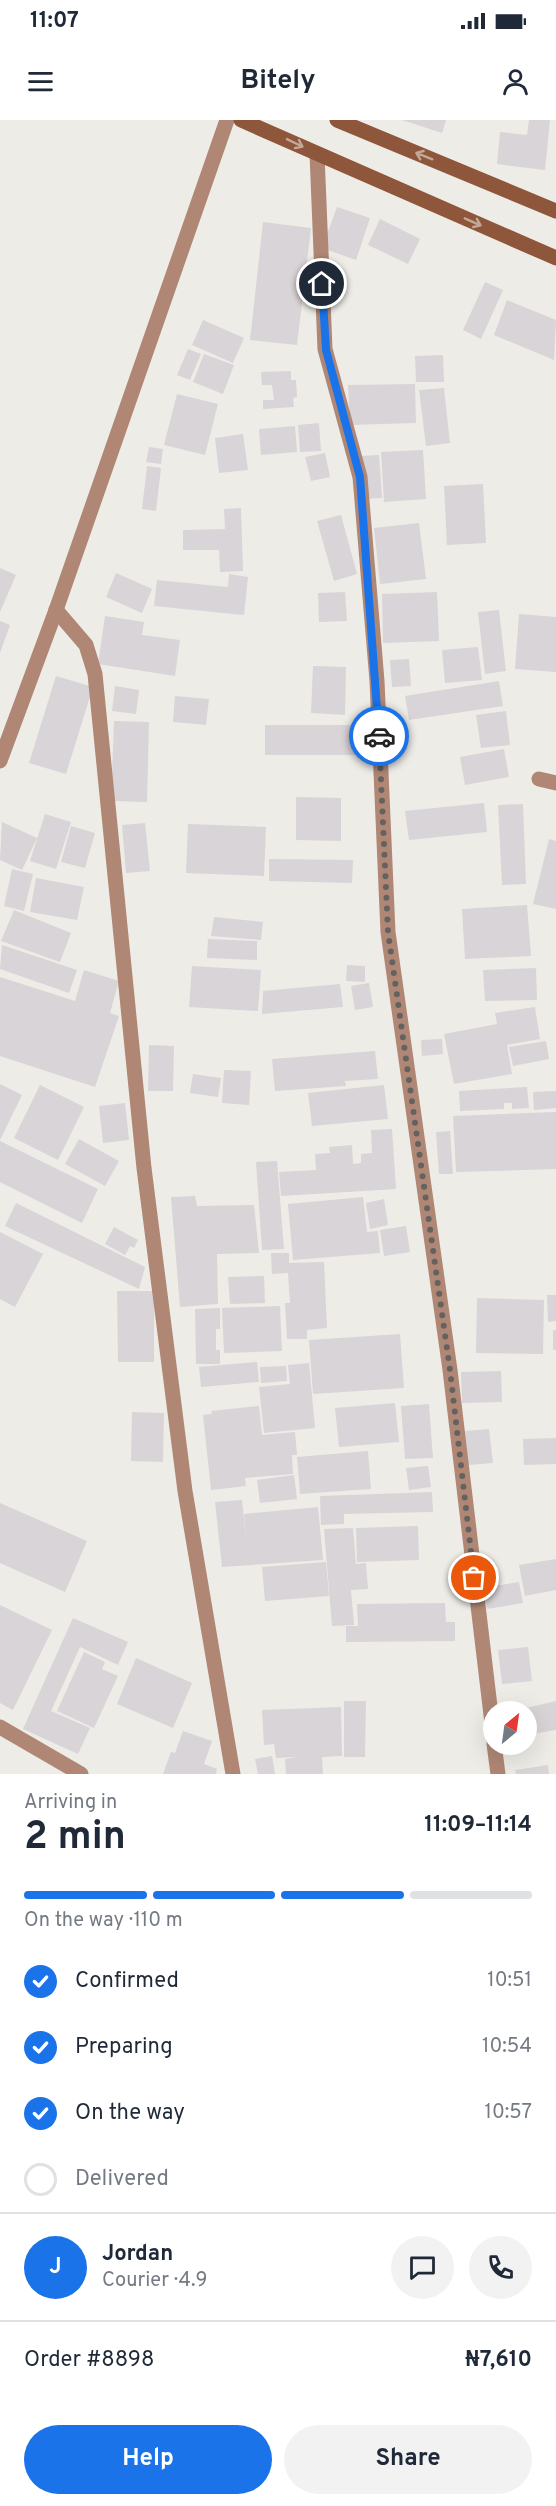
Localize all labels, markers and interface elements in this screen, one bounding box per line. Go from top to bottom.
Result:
text: 11:07 [30,8,79,35]
text: Bitely [241,64,315,98]
icon: menu [24,65,57,98]
icon: person [499,65,532,98]
one-way arrow [285,138,303,150]
one-way arrow [416,150,434,161]
one-way arrow [464,217,482,228]
pin [296,258,347,309]
icon: home [305,267,338,300]
courier [349,706,409,766]
icon: car [363,720,396,753]
pin [448,1552,499,1603]
icon: bag [457,1561,490,1594]
north arrow [483,1701,537,1755]
map controls [483,1701,537,1755]
text: Arriving in [24,1790,117,1816]
text: 11:09–11:14 [424,1812,532,1839]
text: 2 min [24,1814,126,1863]
text: On the way · 110 m [24,1908,183,1934]
icon: check [24,1965,57,1998]
text: Confirmed [75,1968,179,1995]
text: 10:51 [487,1968,532,1994]
icon: check [24,2031,57,2064]
text: Preparing [75,2034,173,2061]
text: 10:54 [482,2034,532,2060]
icon: check [24,2097,57,2130]
text: On the way [75,2100,185,2127]
text: 10:57 [485,2100,532,2126]
text: Delivered [75,2166,169,2193]
button: chat [391,2236,454,2299]
button: phone [469,2236,532,2299]
text: Jordan [102,2241,173,2268]
text: J [49,2254,62,2281]
text: Courier · 4.9 [102,2268,207,2294]
text: Order #8898 [24,2347,154,2374]
text: ₦7,610 [465,2347,532,2374]
button: Help [24,2425,272,2494]
button: Share [284,2425,532,2494]

